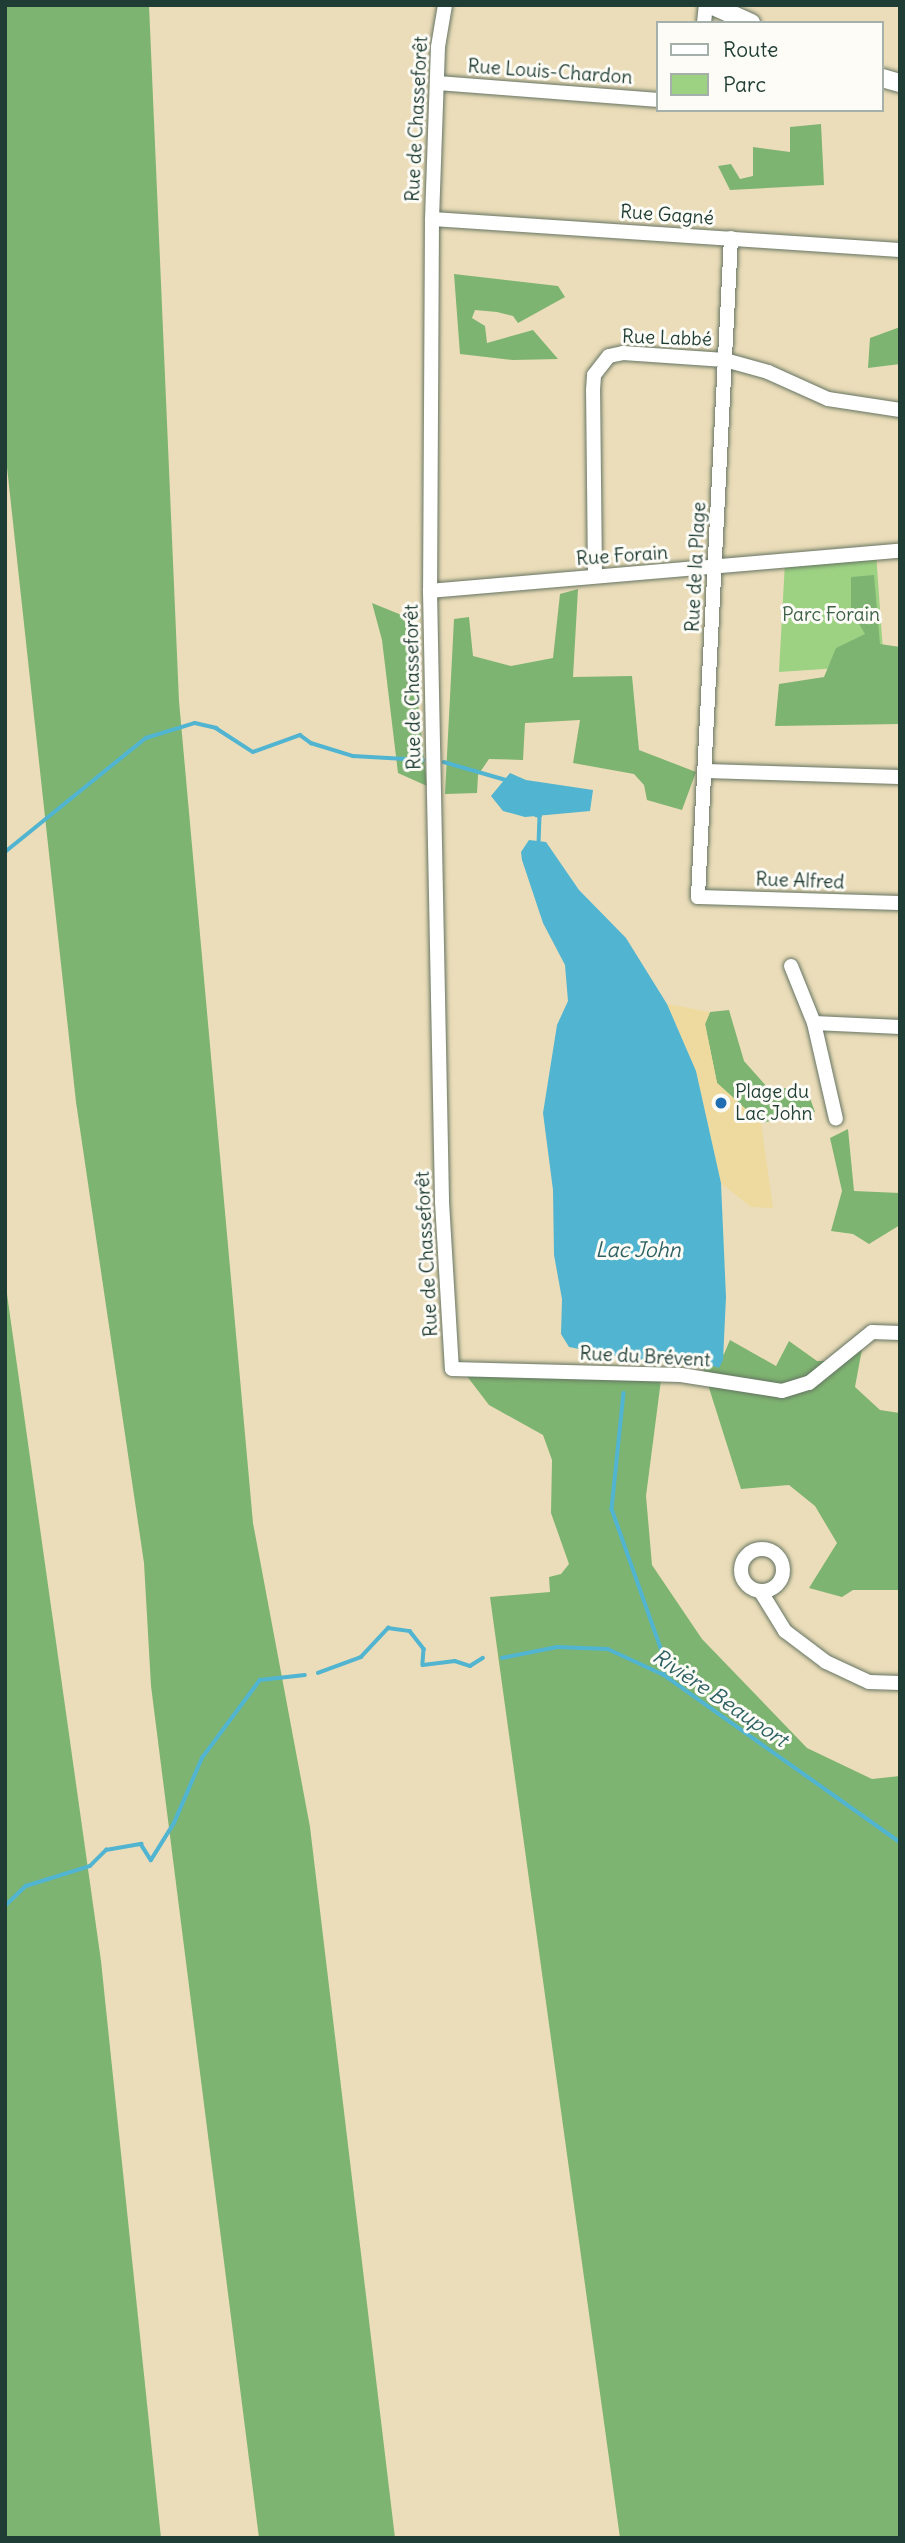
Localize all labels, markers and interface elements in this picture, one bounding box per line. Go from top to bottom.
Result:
legend [656,21,884,112]
street label: Rue de Chasseforêt [401,36,433,202]
text: Route [723,36,778,63]
street label: Rue Louis-Chardon [467,55,633,89]
text: Parc [723,71,766,98]
street label: Rue Gagné [619,200,715,230]
street label: Rue Labbé [622,325,712,351]
street label: Rue de la Plage [681,501,711,633]
street label: Rue Forain [575,541,669,571]
street label: Rue de Chasseforêt [400,604,426,770]
park label: Parc Forain [782,604,880,626]
street label: Rue Alfred [755,868,845,894]
place label: Plage du Lac John [735,1081,812,1125]
marker: Plage du Lac John [713,1095,729,1111]
street label: Rue de Chasseforêt [411,1171,443,1337]
water label: Lac John [595,1237,681,1263]
street label: Rue du Brévent [579,1342,711,1372]
water label: Rivière Beauport [648,1644,792,1752]

